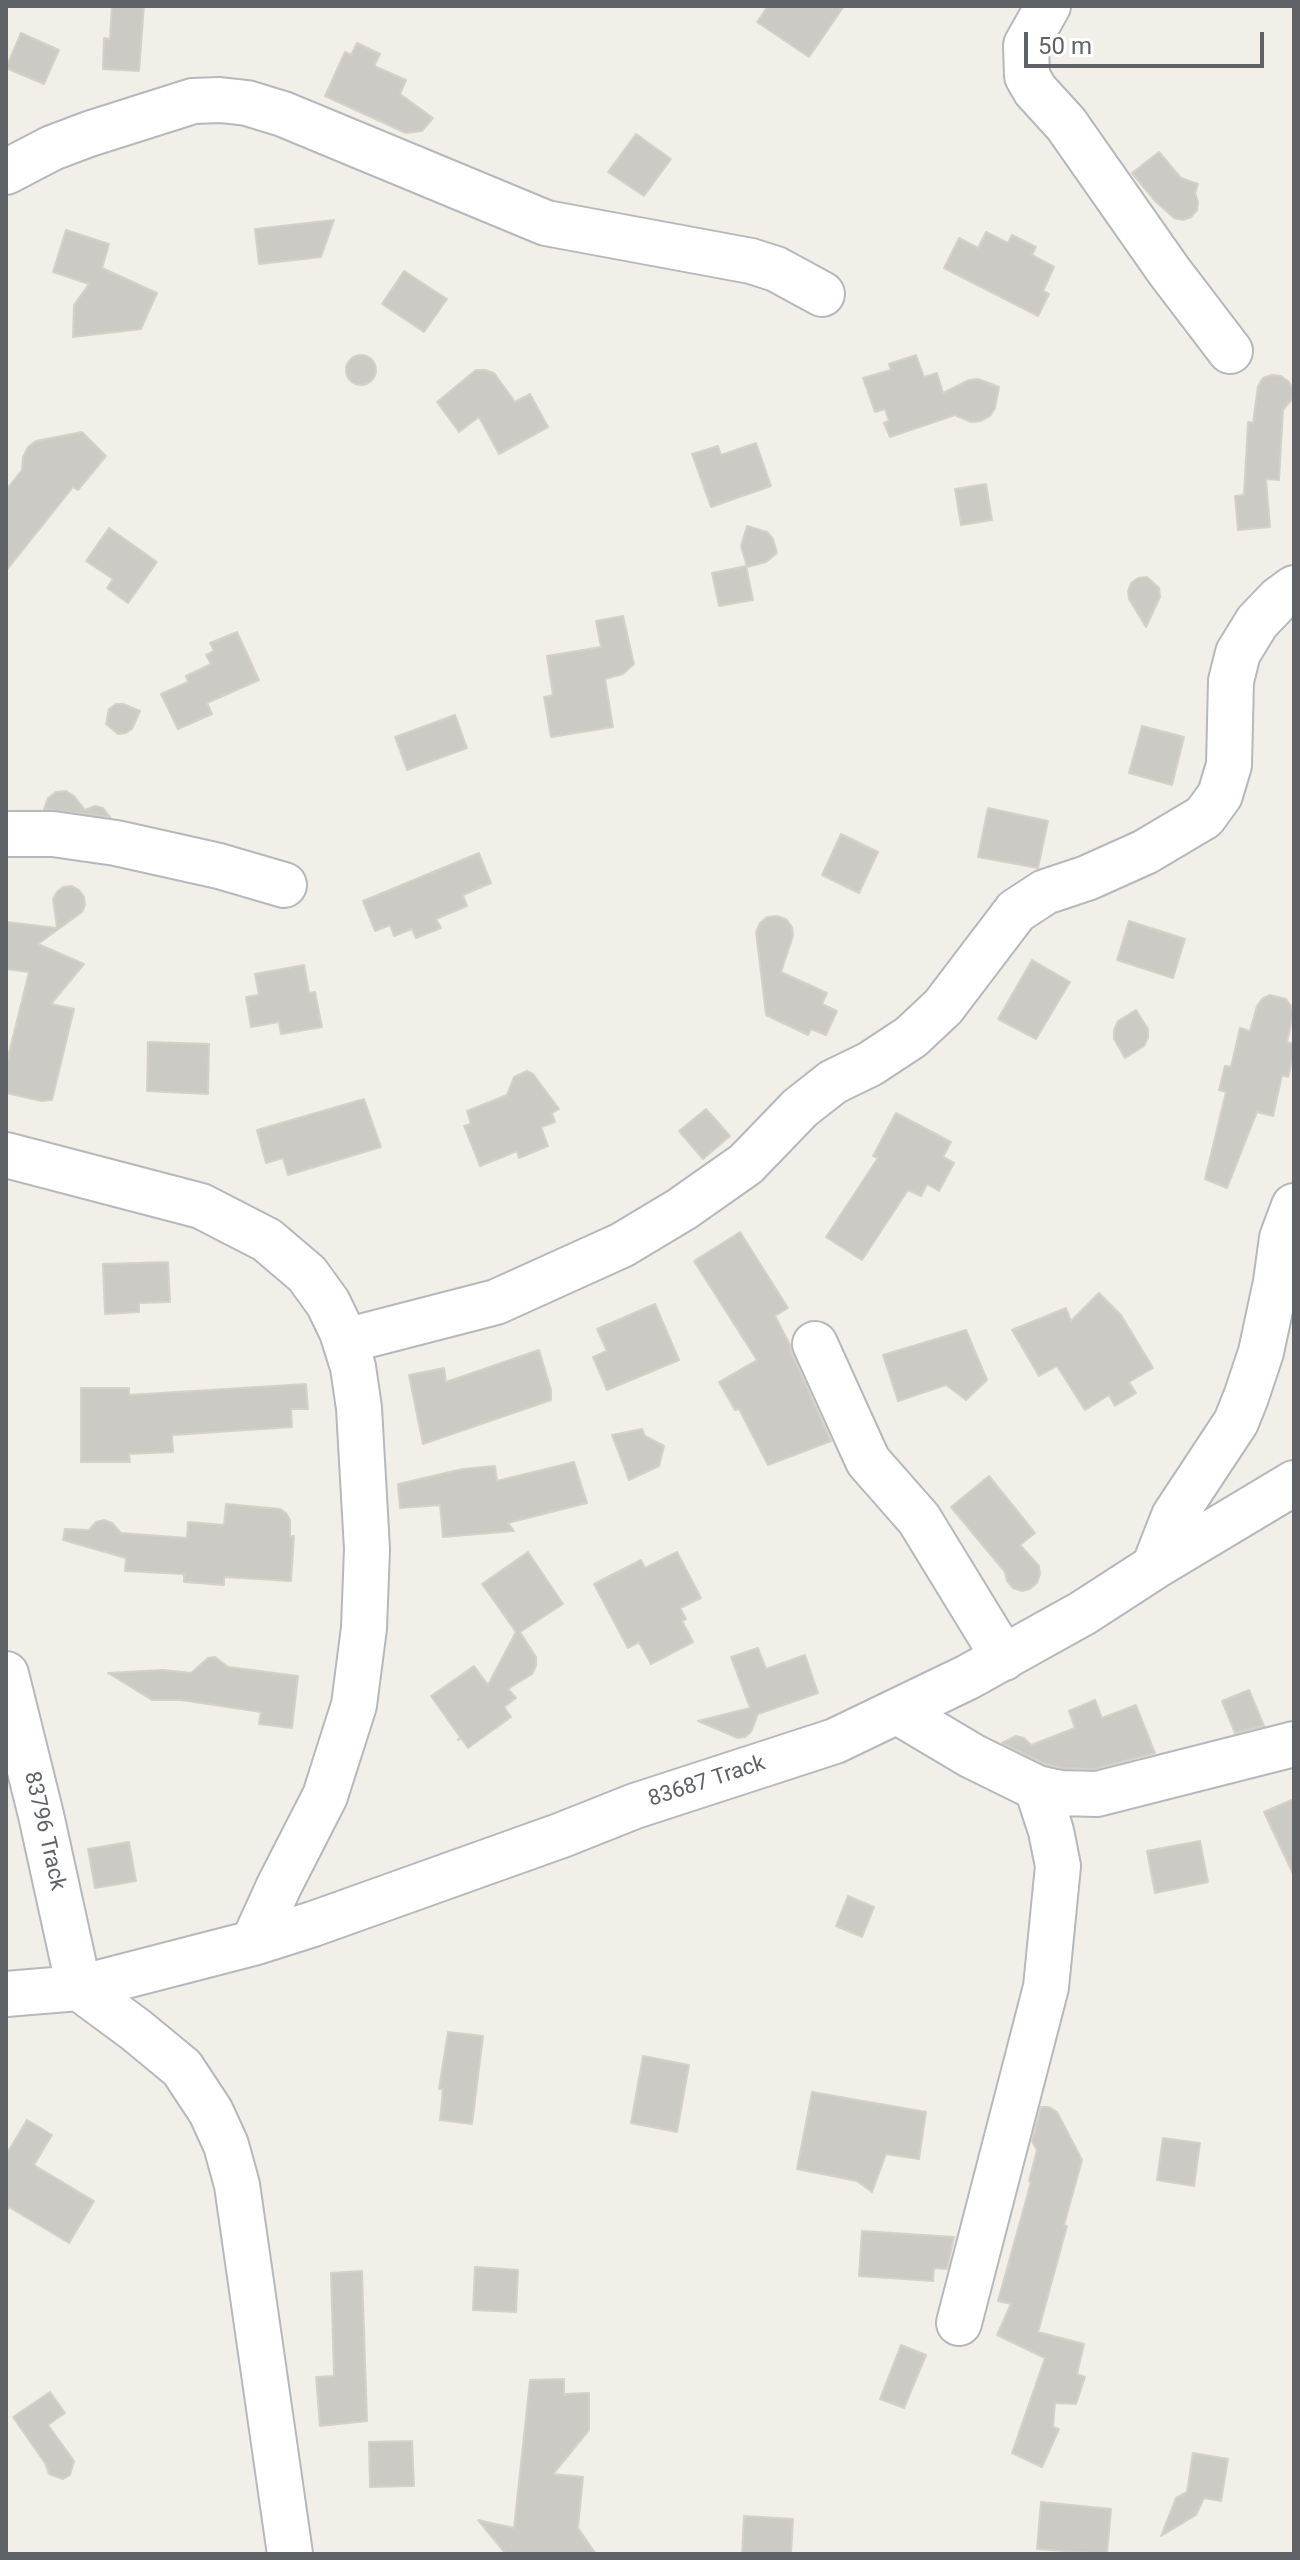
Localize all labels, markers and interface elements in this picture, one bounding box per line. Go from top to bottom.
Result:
scale bar [1028,16,1268,66]
text: 50 m [1038,32,1092,60]
street label: 83687 Track [645,1751,769,1813]
street label: 83796 Track [17,1769,71,1893]

